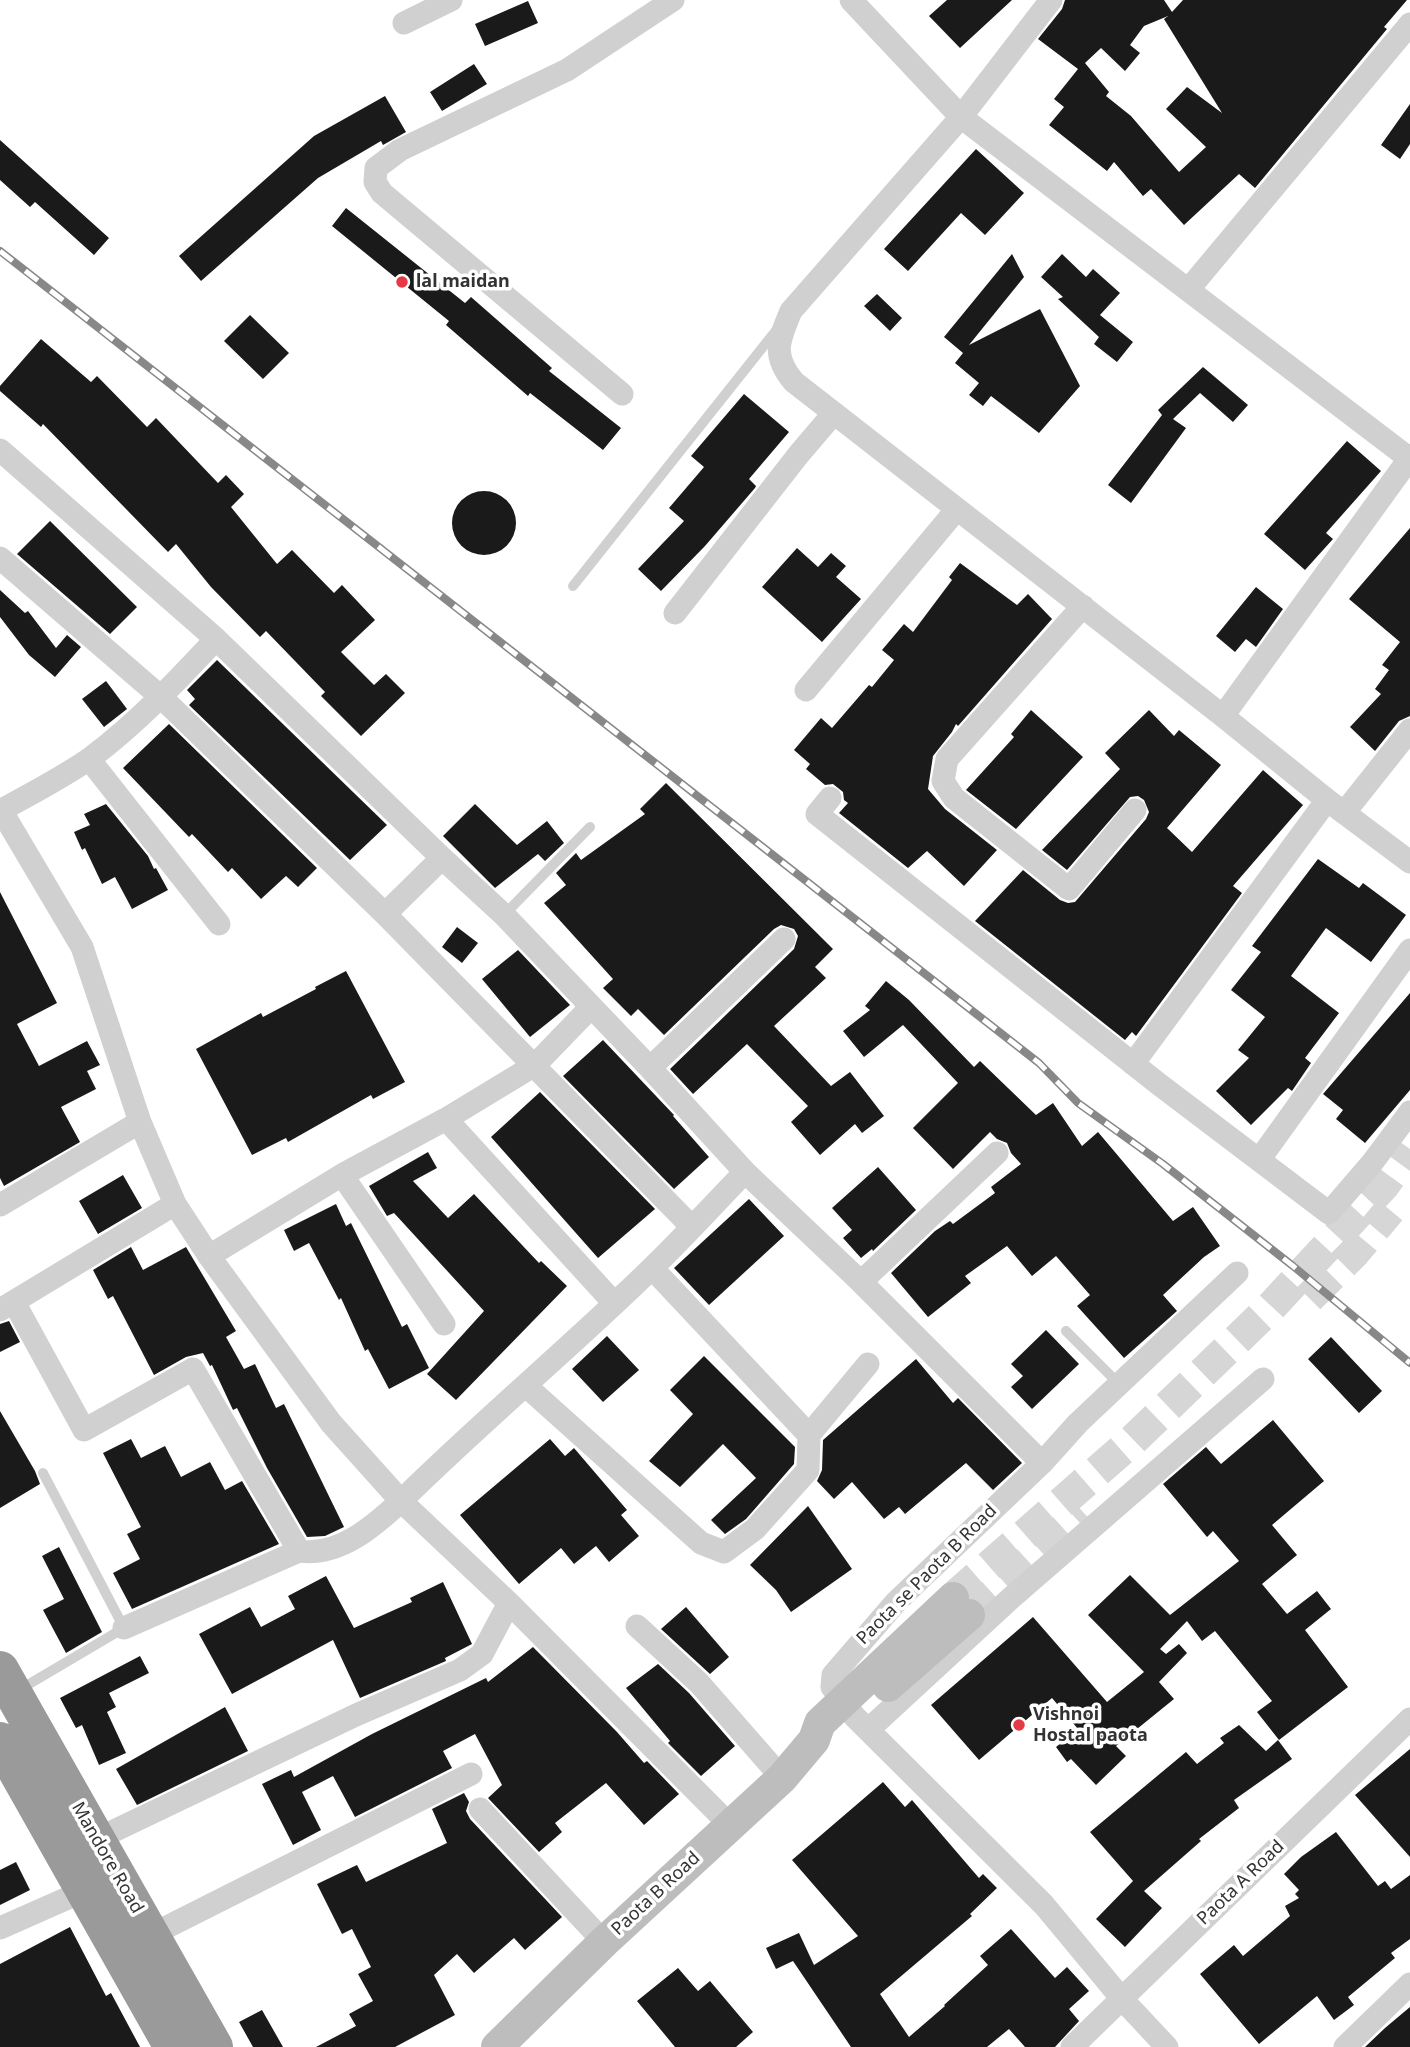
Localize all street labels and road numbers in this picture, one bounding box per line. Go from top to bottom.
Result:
street label: Paota se Paota B Road [852,1500,1002,1650]
street label: Mandore Road [66,1799,148,1917]
street label: Paota A Road [1193,1836,1289,1930]
street label: Paota B Road [607,1848,705,1940]

